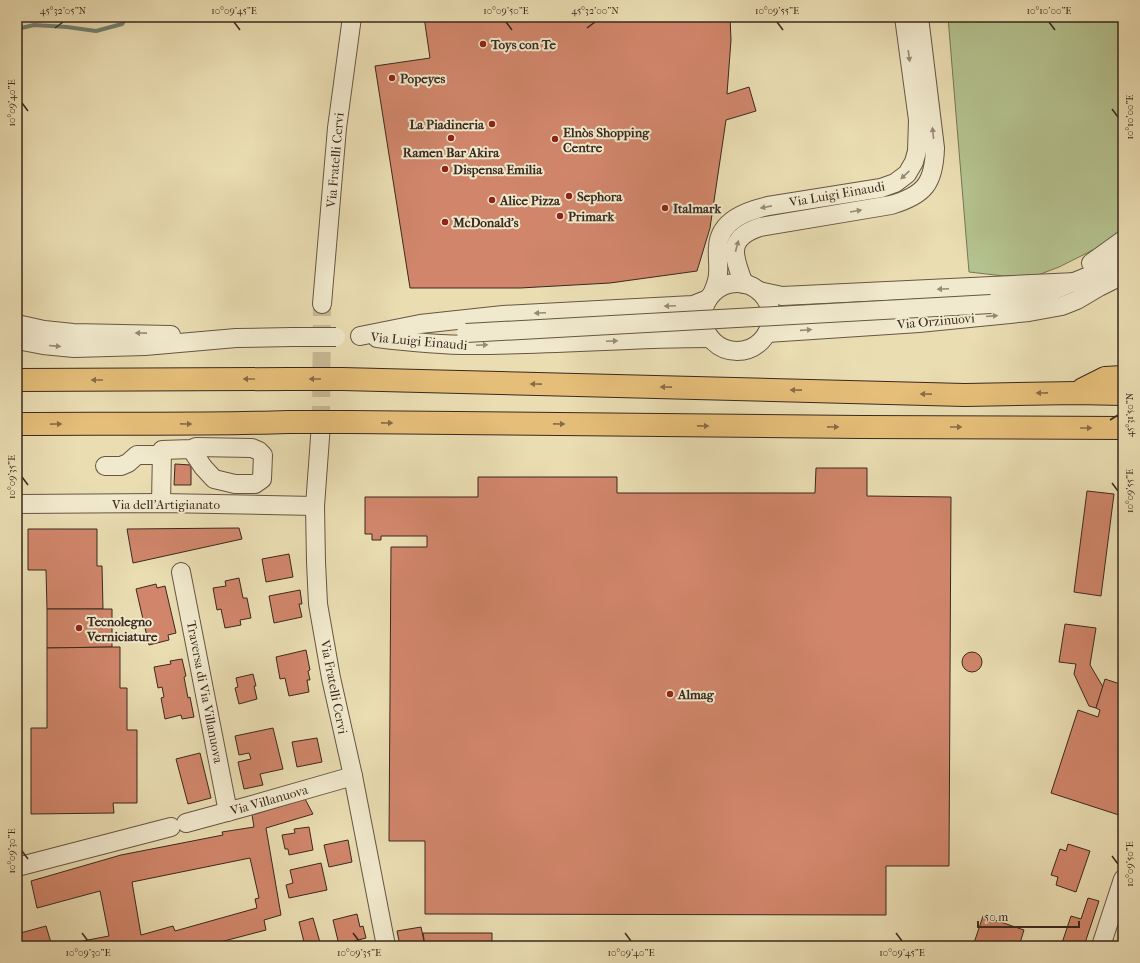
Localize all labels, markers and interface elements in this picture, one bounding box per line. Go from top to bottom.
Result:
text: 45°32'05"N [40,5,87,17]
text: 10°09'45"E [211,5,257,17]
text: 10°09'50"E [483,5,529,17]
text: 45°32'00"N [571,5,619,17]
text: 10°09'55"E [755,5,799,17]
text: 10°10'00"E [1027,5,1071,17]
place label: Toys con Te [490,37,556,53]
marker: Toys con Te [478,39,488,49]
one-way arrow [906,50,912,62]
place label: Popeyes [400,71,445,87]
marker: Popeyes [387,73,397,83]
text: 10°09'40"E [6,80,18,127]
text: 10°10'00"E [1124,95,1136,139]
street label: Via Fratelli Cervi [323,112,347,209]
place label: La Piadineria [409,117,485,132]
marker: La Piadineria [487,119,497,129]
place label: Elnòs Shopping Centre [563,125,650,155]
one-way arrow [930,127,937,139]
marker: Ramen Bar Akira [446,133,456,143]
marker: Elnòs Shopping Centre [550,134,560,144]
place label: Ramen Bar Akira [403,145,500,160]
place label: Dispensa Emilia [453,162,543,178]
marker: Dispensa Emilia [440,164,450,174]
one-way arrow [900,170,910,179]
street label: Via Luigi Einaudi [787,178,886,210]
place label: Sephora [577,189,623,205]
marker: Sephora [564,191,574,201]
place label: Alice Pizza [499,193,561,208]
marker: Alice Pizza [487,195,497,205]
place label: Italmark [673,201,722,216]
marker: Italmark [660,203,670,213]
one-way arrow [760,204,772,210]
one-way arrow [850,207,862,213]
place label: Primark [568,209,615,224]
marker: Primark [555,211,565,221]
place label: McDonald's [452,215,519,230]
marker: McDonald's [440,217,450,227]
one-way arrow [734,240,740,253]
one-way arrow [937,285,949,292]
one-way arrow [663,303,676,309]
one-way arrow [534,309,546,316]
street label: Via Orzinuovi [896,310,976,332]
one-way arrow [986,313,998,319]
one-way arrow [800,327,812,334]
street label: Via Luigi Einaudi [369,329,468,353]
one-way arrow [135,330,147,337]
one-way arrow [606,337,618,344]
one-way arrow [476,342,489,348]
one-way arrow [49,343,61,350]
one-way arrow [242,376,255,382]
one-way arrow [308,376,321,382]
one-way arrow [90,377,103,383]
one-way arrow [529,381,542,387]
one-way arrow [659,384,672,390]
one-way arrow [790,387,802,394]
one-way arrow [920,390,932,397]
one-way arrow [1035,390,1048,396]
text: 45°31'50"N [1124,392,1136,437]
one-way arrow [381,420,394,426]
one-way arrow [50,421,63,427]
one-way arrow [180,421,193,427]
one-way arrow [553,421,566,427]
one-way arrow [697,423,710,429]
one-way arrow [827,424,840,430]
one-way arrow [950,424,963,430]
one-way arrow [1080,425,1093,431]
text: 10°09'35"E [6,455,18,499]
text: 10°09'55"E [1124,469,1136,513]
street label: Via dell'Artigianato [111,497,220,512]
place label: Tecnolegno Verniciature [86,614,158,644]
street label: Traversa di Via Villanuova [184,620,226,765]
marker: Tecnolegno Verniciature [74,623,84,633]
street label: Via Fratelli Cervi [317,638,351,735]
place label: Almag [677,687,715,703]
marker: Almag [665,689,675,699]
street label: Via Villanuova [228,781,310,819]
text: 10°09'30"E [6,828,18,874]
text: 10°09'50"E [1124,841,1136,887]
scale bar [978,903,1079,929]
text: 50 m [984,910,1008,924]
text: 10°09'30"E [65,947,111,959]
text: 10°09'35"E [337,947,381,959]
text: 10°09'40"E [608,947,655,959]
text: 10°09'45"E [879,947,925,959]

